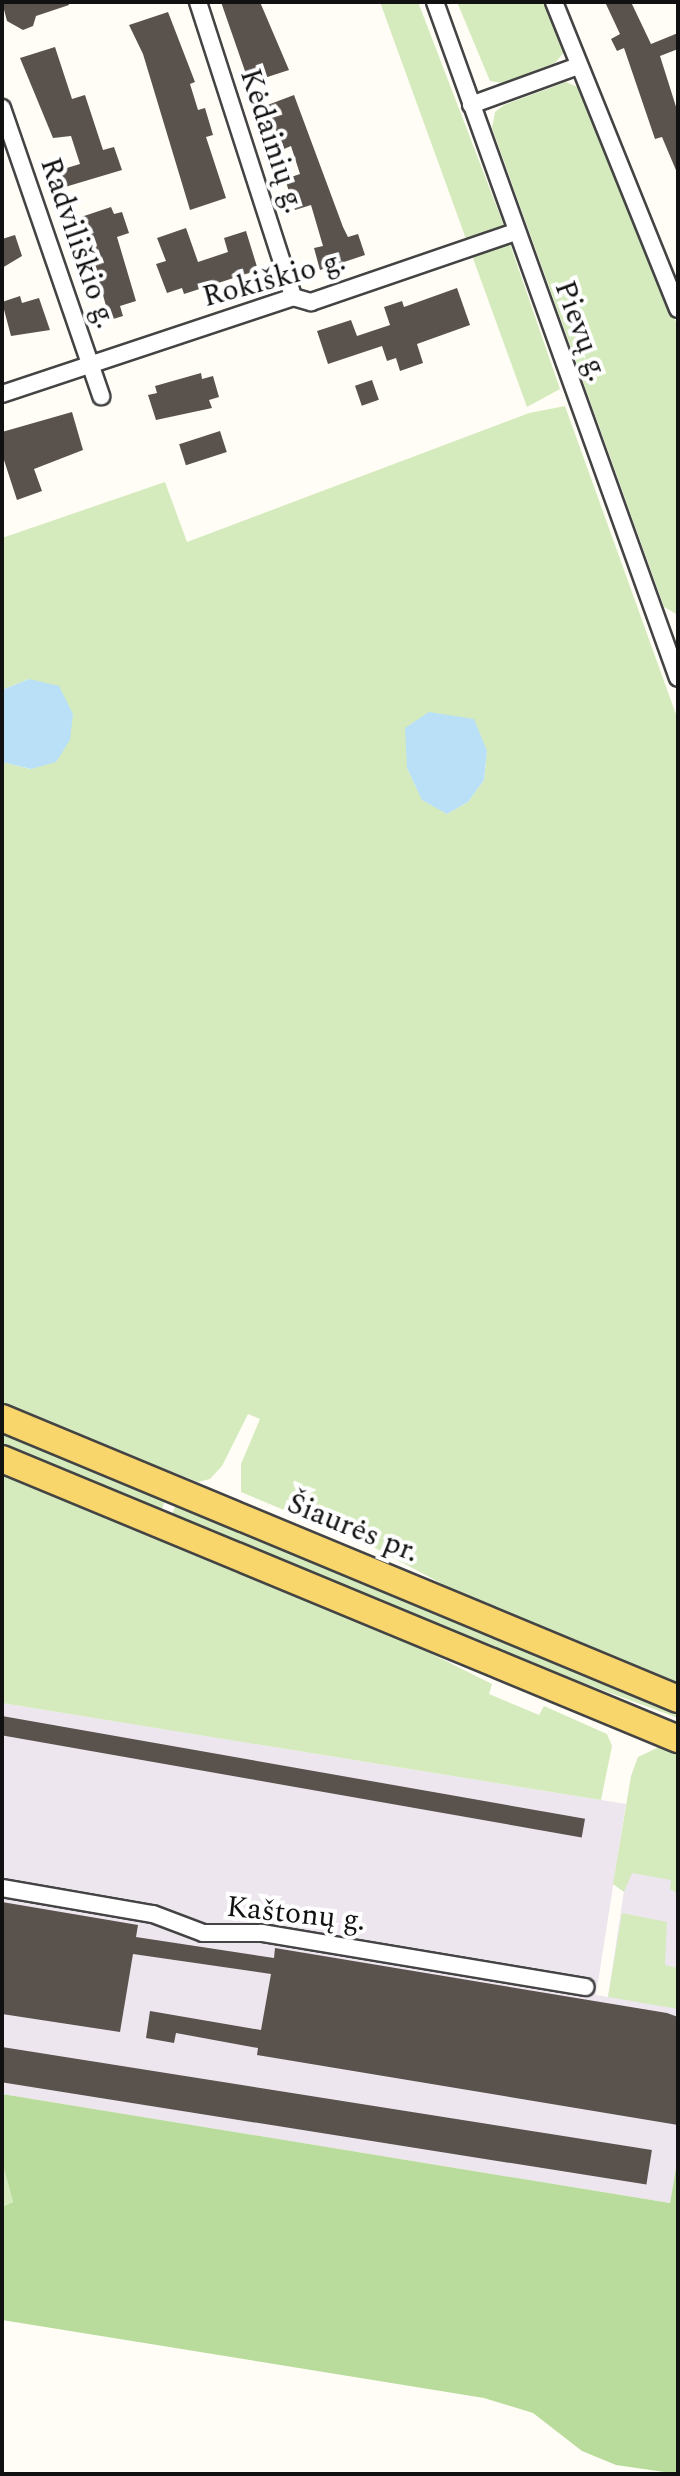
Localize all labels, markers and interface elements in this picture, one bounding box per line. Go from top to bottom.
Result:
street label: Kėdainių g. [232,64,312,218]
street label: Radviliškio g. [32,153,124,333]
street label: Rokiškio g. [199,243,349,315]
street label: Pievų g. [546,276,616,386]
street label: Šiaurės pr. [282,1485,424,1571]
street label: Kaštonų g. [225,1889,367,1939]

